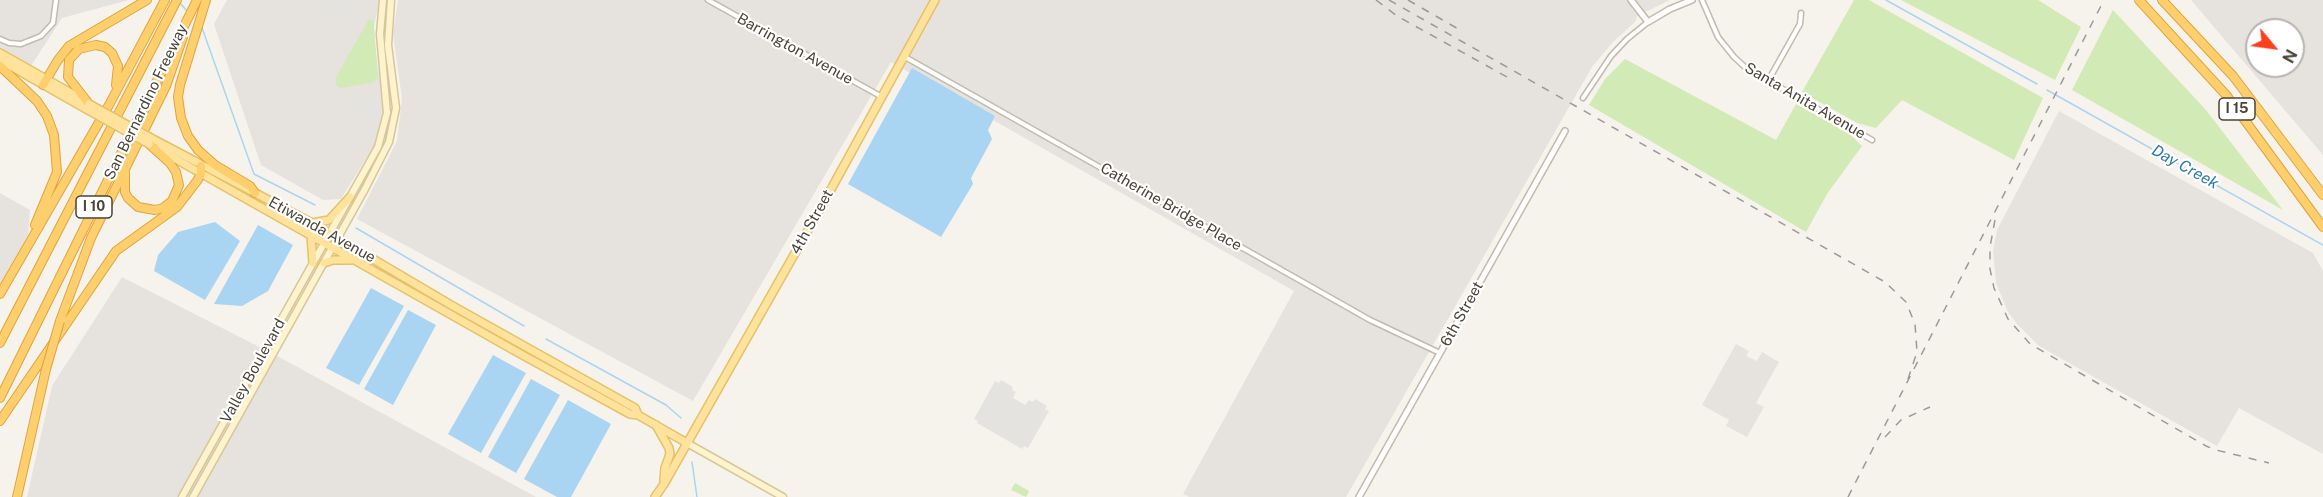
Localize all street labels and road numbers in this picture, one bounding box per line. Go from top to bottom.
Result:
street label: Barrington Avenue [734,10,856,88]
street label: San Bernardino Freeway [101,21,191,183]
street label: Santa Anita Avenue [1741,59,1869,143]
road number: I 15 [2219,98,2255,120]
street label: Catherine Bridge Place [1097,159,1245,255]
street label: 4th Street [787,186,837,258]
street label: Etiwanda Avenue [265,193,379,267]
road number: I 10 [76,196,112,218]
street label: 6th Street [1437,278,1487,350]
street label: Valley Boulevard [217,316,289,426]

